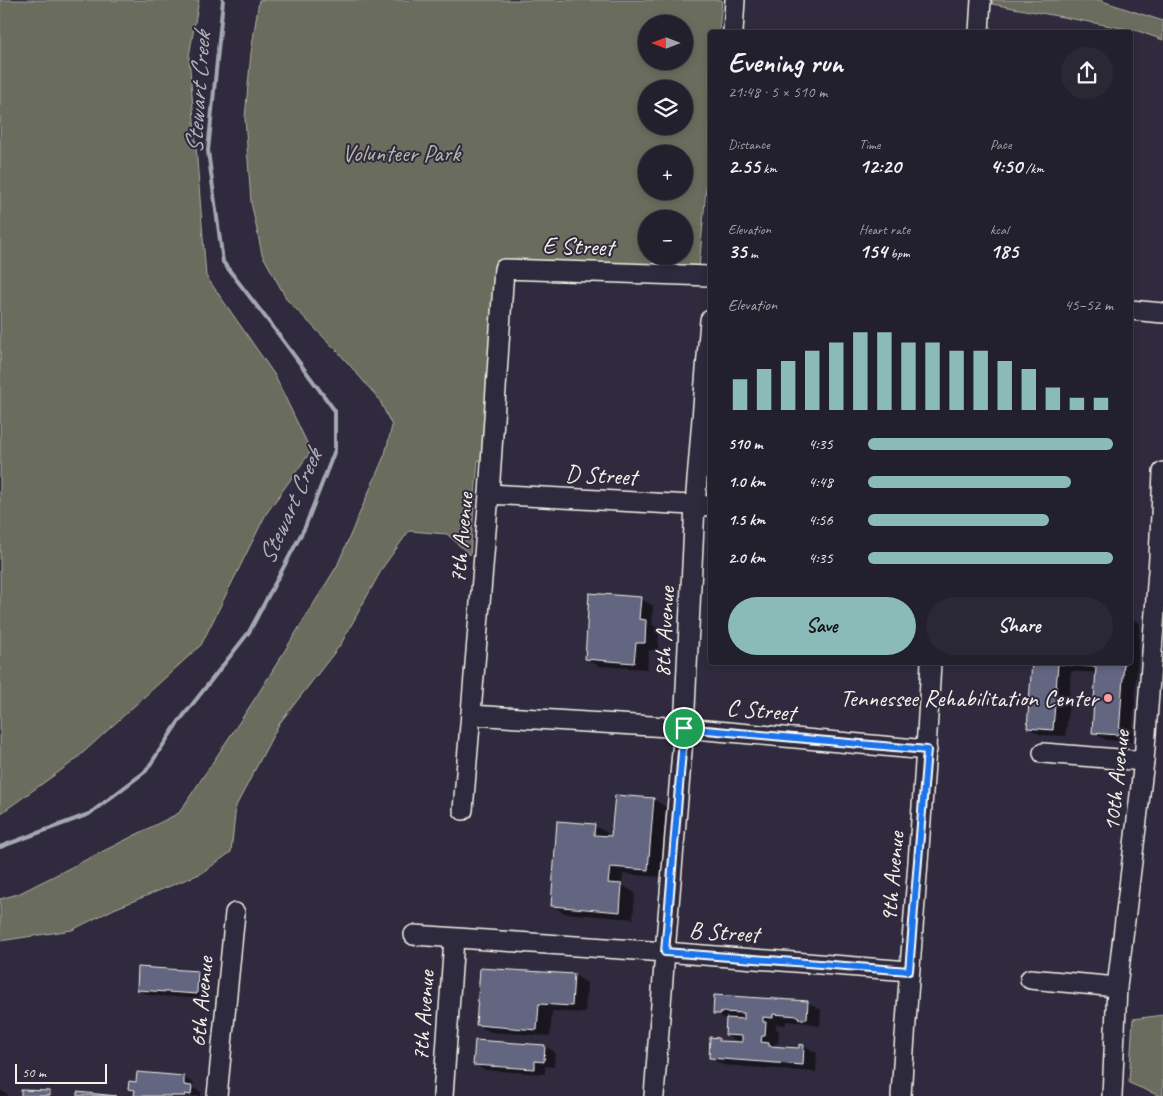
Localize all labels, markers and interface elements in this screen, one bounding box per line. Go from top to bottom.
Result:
north arrow [638,15,692,70]
map controls [638,15,693,265]
water label: Stewart Creek [178,26,219,155]
text: Evening run [728,45,843,80]
button: share [1061,47,1113,99]
button: layers [638,80,693,135]
text: 21:48 · 5 × 510 m [728,82,827,102]
text: Distance [728,136,770,153]
text: Time [859,136,880,153]
text: Pace [990,136,1012,153]
park label: Volunteer Park [342,138,462,168]
button: + [638,145,693,200]
text: 2.55 [728,153,760,179]
text: 12:20 [859,153,901,179]
text: 4:50 [990,153,1022,179]
text: km [760,160,777,177]
text: /km [1022,160,1044,177]
button: − [638,210,693,265]
text: Elevation [728,221,771,238]
text: Heart rate [859,221,910,238]
text: kcal [990,221,1009,238]
street label: E Street [542,230,617,262]
text: 35 [728,238,747,264]
text: 154 [859,238,887,264]
text: 185 [990,238,1018,264]
text: m [747,245,758,262]
text: bpm [887,245,910,262]
text: Elevation [728,295,777,315]
text: 45–52 m [1064,295,1113,315]
text: 510 m [728,434,762,454]
text: 4:35 [808,434,833,454]
water label: Stewart Creek [251,441,331,569]
street label: D Street [565,458,641,492]
text: 1.0 km [728,472,765,492]
text: 4:48 [808,472,833,492]
street label: 7th Avenue [442,489,480,585]
text: 1.5 km [728,510,765,530]
text: 4:56 [808,510,833,530]
text: 2.0 km [728,548,765,568]
text: 4:35 [808,548,833,568]
street label: 8th Avenue [647,584,681,678]
button: Save [728,597,916,655]
button: Share [926,597,1113,655]
place label: Tennessee Rehabilitation Center [840,683,1100,713]
street label: C Street [725,692,800,728]
marker: Tennessee Rehabilitation Center [1102,692,1114,704]
pin [663,707,705,749]
icon: arrive [670,714,698,742]
street label: 10th Avenue [1096,727,1136,833]
street label: 9th Avenue [873,828,911,924]
street label: B Street [688,915,763,950]
street label: 6th Avenue [182,953,220,1049]
street label: 7th Avenue [405,968,441,1062]
scale bar [15,1061,108,1084]
text: 50 m [22,1064,46,1081]

